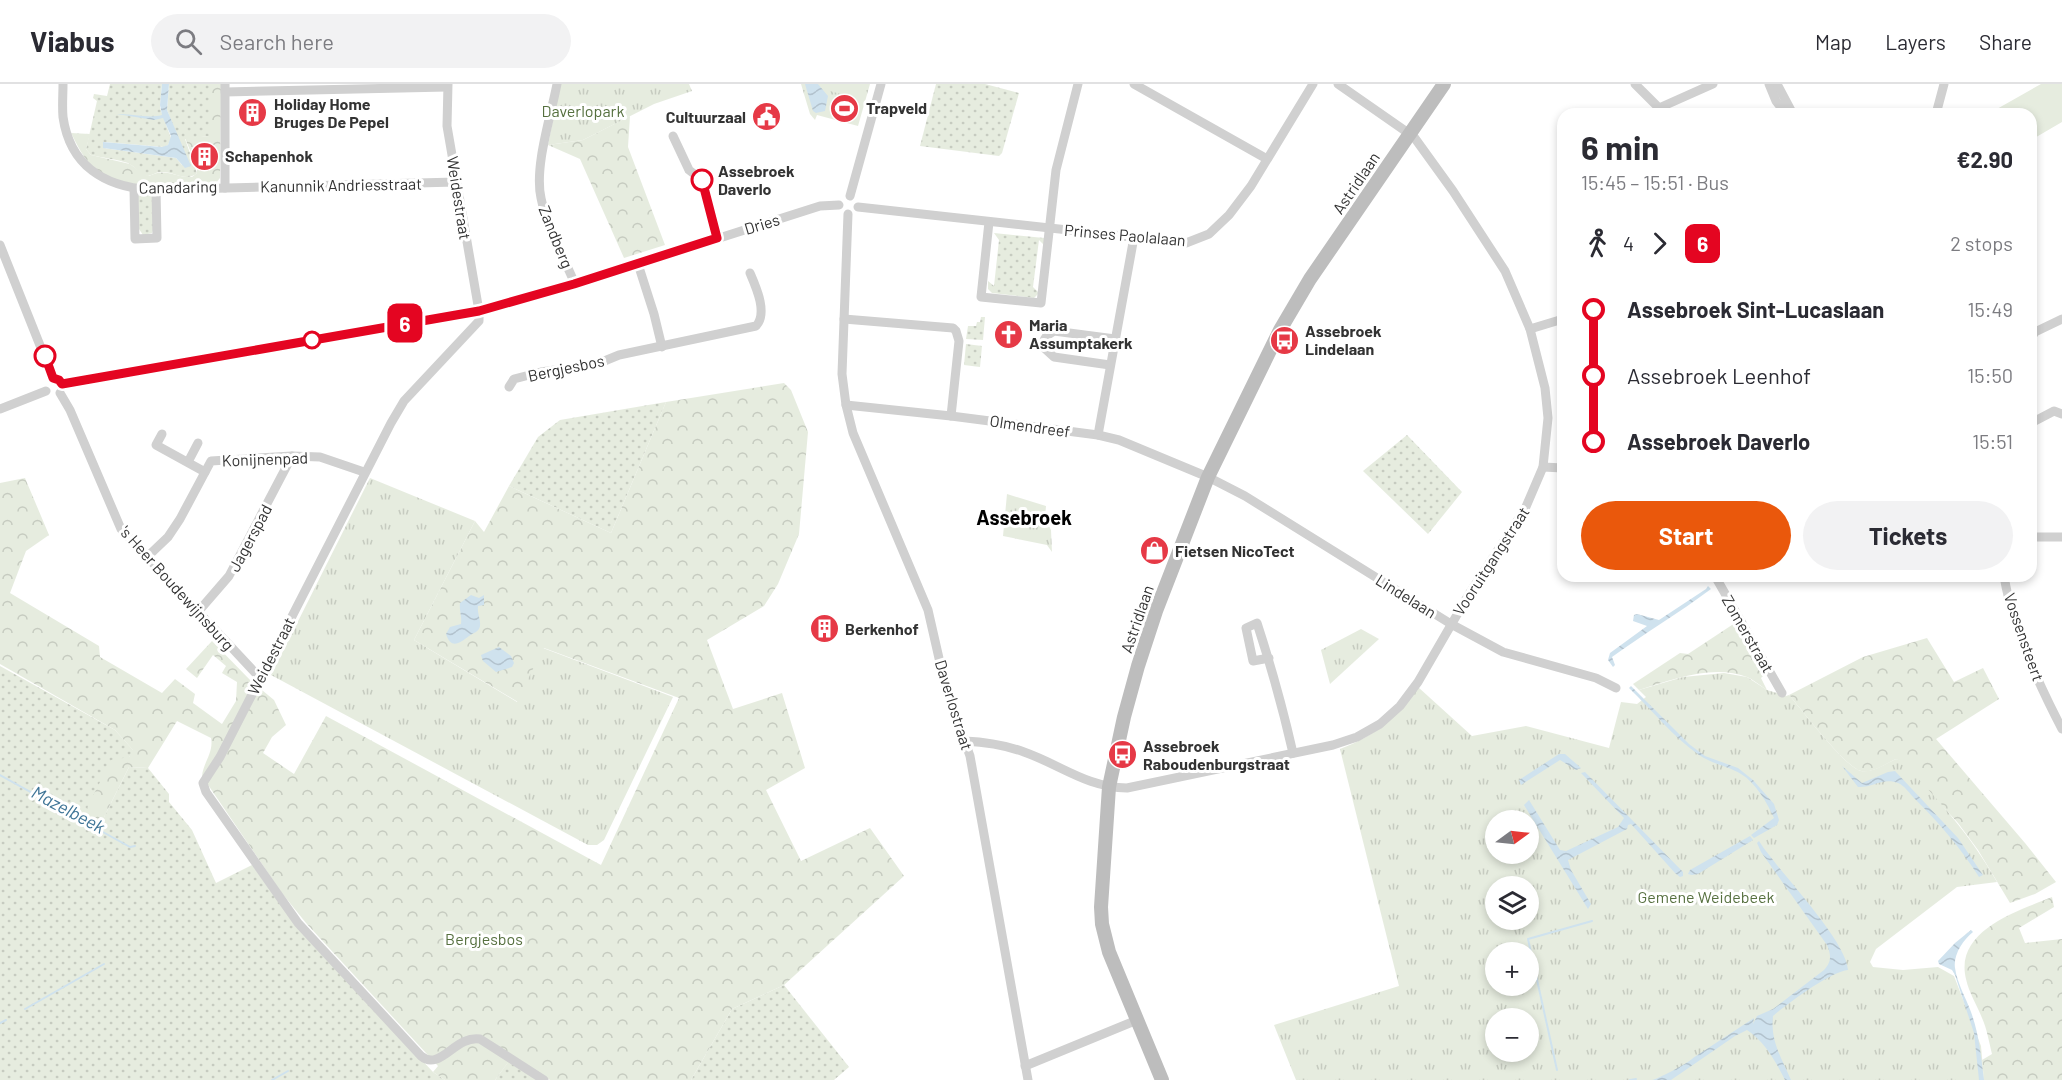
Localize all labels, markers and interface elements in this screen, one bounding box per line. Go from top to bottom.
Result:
search box [151,14,571,68]
text: Viabus [30,24,115,58]
icon: search [172,25,205,58]
text: Search here [220,28,334,54]
text: Map [1815,29,1852,54]
text: Layers [1885,29,1946,54]
text: Share [1979,29,2032,54]
sports icon: Trapveld [829,92,861,124]
place label: Holiday Home Bruges De Pepel [274,94,389,131]
building icon: Holiday Home Bruges De Pepel [237,97,269,129]
place label: Trapveld [866,98,927,117]
park label: Daverlopark [542,101,624,120]
public building icon: Cultuurzaal [751,101,783,133]
place label: Cultuurzaal [666,107,746,126]
text: 6 min [1581,127,1659,167]
building icon: Schapenhok [188,140,220,172]
place label: Schapenhok [225,146,313,165]
text: €2.90 [1957,146,2013,172]
street label: Astridlaan [1328,148,1383,217]
street label: Weidestraat [444,155,475,241]
place label: Assebroek Daverlo [718,161,795,198]
marker: Assebroek Daverlo [691,169,713,191]
text: 15:45 – 15:51 · Bus [1581,170,1729,194]
street label: Kanunnik Andriesstraat [260,174,422,195]
street label: Canadaring [139,176,217,197]
street label: Zandberg [535,203,578,271]
street label: Dries [742,209,782,238]
street label: Prinses Paolalaan [1064,220,1187,249]
icon: walk [1581,227,1614,260]
icon: forward [1643,227,1676,260]
text: 4 [1623,231,1634,255]
text: 6 [1697,231,1708,256]
text: 2 stops [1950,231,2013,255]
text: Assebroek Sint-Lucaslaan [1627,296,1884,322]
text: 15:49 [1968,297,2013,321]
line badge: 6 [386,304,424,342]
text: 6 [399,311,411,336]
place label: Maria Assumptakerk [1029,315,1133,352]
church icon: Maria Assumptakerk [992,318,1024,350]
place label: Assebroek Lindelaan [1305,321,1382,358]
bus stop icon: Assebroek Lindelaan [1268,324,1300,356]
unlabelled marker [303,331,321,349]
unlabelled marker [34,345,56,367]
street label: Bergjesbos [526,350,606,385]
text: Assebroek Leenhof [1627,362,1811,388]
text: 15:50 [1967,363,2013,387]
street label: Olmendreef [989,410,1072,441]
text: Assebroek Daverlo [1627,428,1810,454]
text: 15:51 [1972,429,2013,453]
street label: Konijnenpad [222,448,308,470]
street label: Jagerspad [224,501,275,575]
button: Start [1581,501,1791,570]
button: Tickets [1803,501,2013,570]
street label: Vooruitgangstraat [1448,503,1533,619]
district label: Assebroek [976,505,1072,529]
street label: 's Heer Boudewijnsburg [116,522,238,654]
shop icon: Fietsen NicoTect [1138,535,1170,567]
place label: Fietsen NicoTect [1175,541,1295,560]
street label: Lindelaan [1373,570,1440,622]
street label: Astridlaan [1116,582,1157,655]
street label: Vossensteert [2001,590,2048,683]
street label: Zomerstraat [1719,592,1778,676]
building icon: Berkenhof [808,613,840,645]
street label: Weidestraat [243,614,298,698]
place label: Berkenhof [845,619,919,638]
street label: Daverlostraat [932,657,977,752]
place label: Assebroek Raboudenburgstraat [1143,736,1290,773]
bus stop icon: Assebroek Raboudenburgstraat [1106,739,1138,771]
water label: Mazelbeek [28,781,109,838]
north arrow [1485,810,1539,864]
map controls [1485,810,1539,1062]
button: layers [1485,876,1539,930]
park label: Gemene Weidebeek [1637,887,1775,906]
park label: Bergjesbos [445,929,523,948]
button: + [1485,942,1539,996]
button: − [1485,1008,1539,1062]

